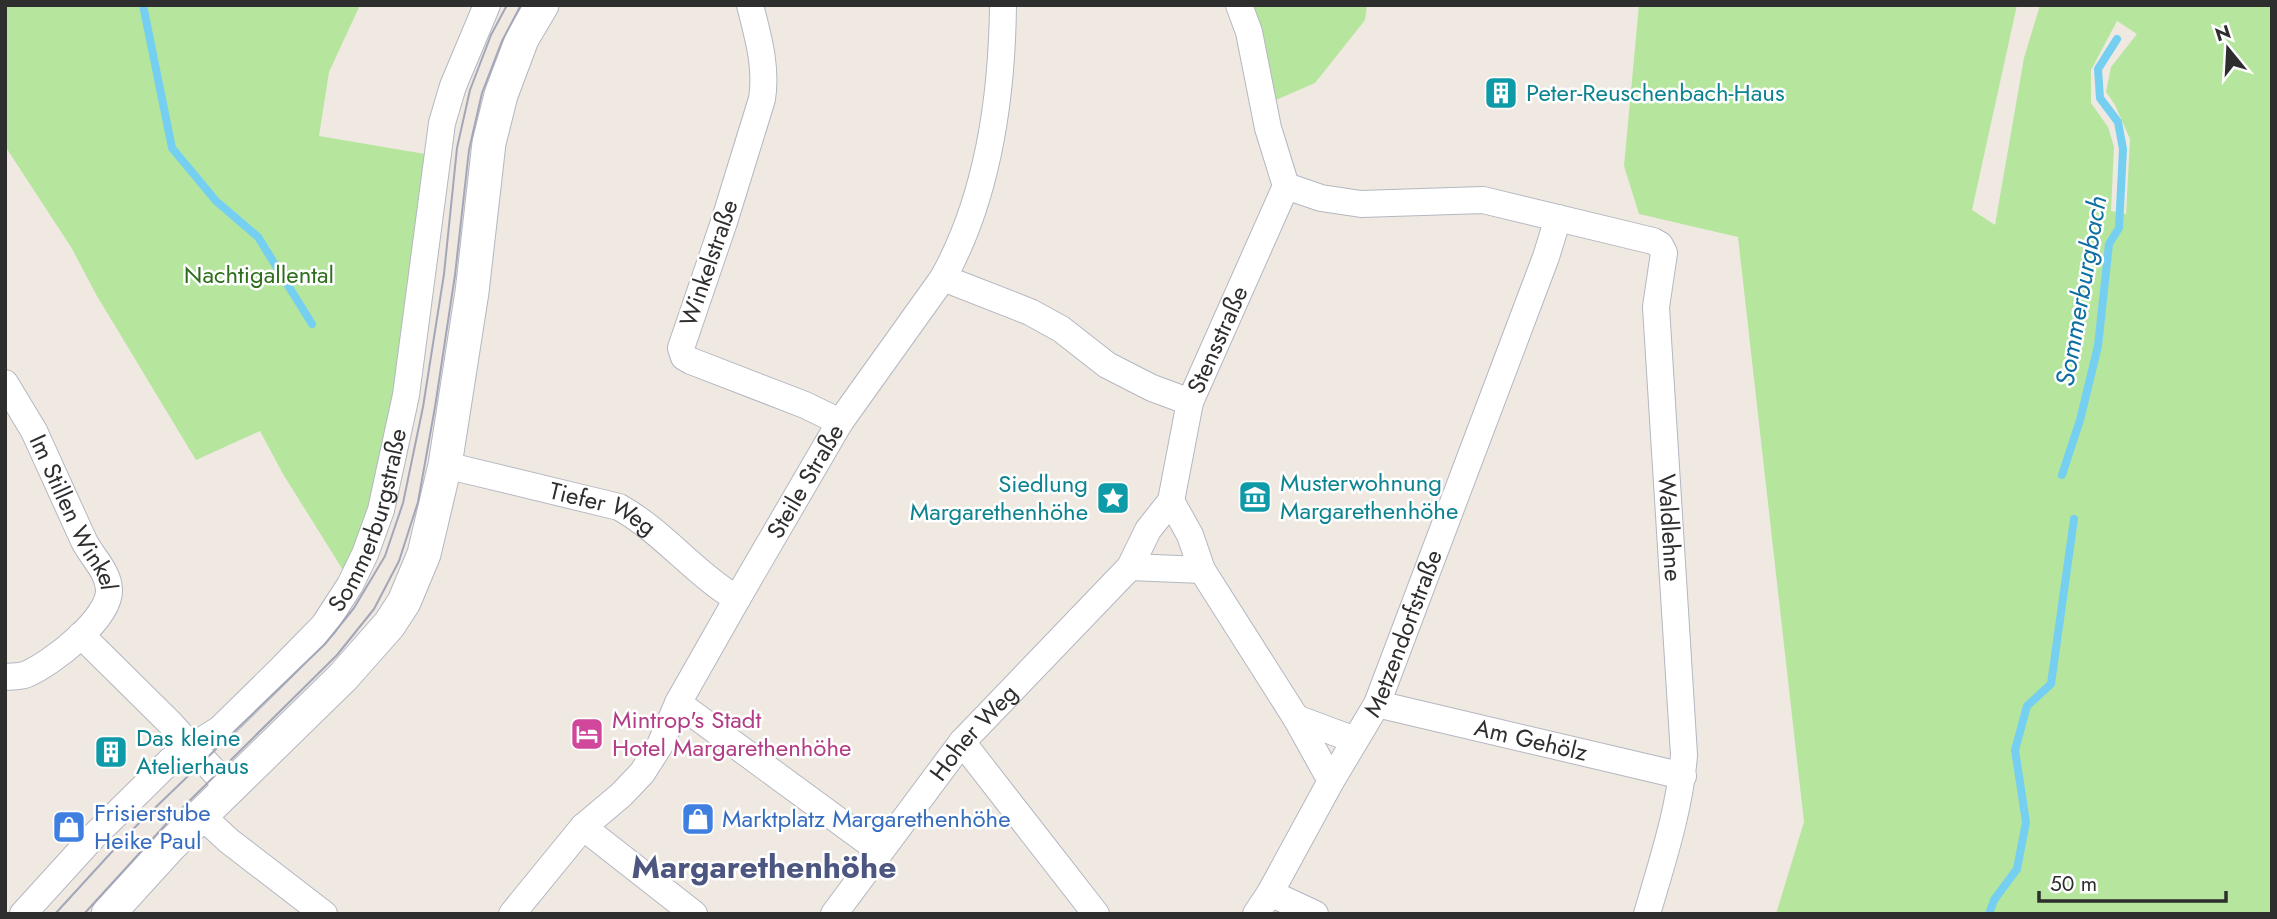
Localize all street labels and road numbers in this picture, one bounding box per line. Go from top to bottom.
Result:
street label: Winkelstraße [671,195,747,331]
street label: Stensstraße [1178,280,1256,399]
street label: Steile Straße [758,417,852,545]
street label: Sommerburgstraße [319,425,415,619]
street label: Im Stillen Winkel [21,428,127,592]
street label: Tiefer Weg [546,473,664,544]
street label: Waldlehne [1649,473,1691,582]
street label: Metzendorfstraße [1355,545,1451,724]
street label: Hoher Weg [921,676,1025,788]
street label: Am Gehölz [1471,709,1591,770]

